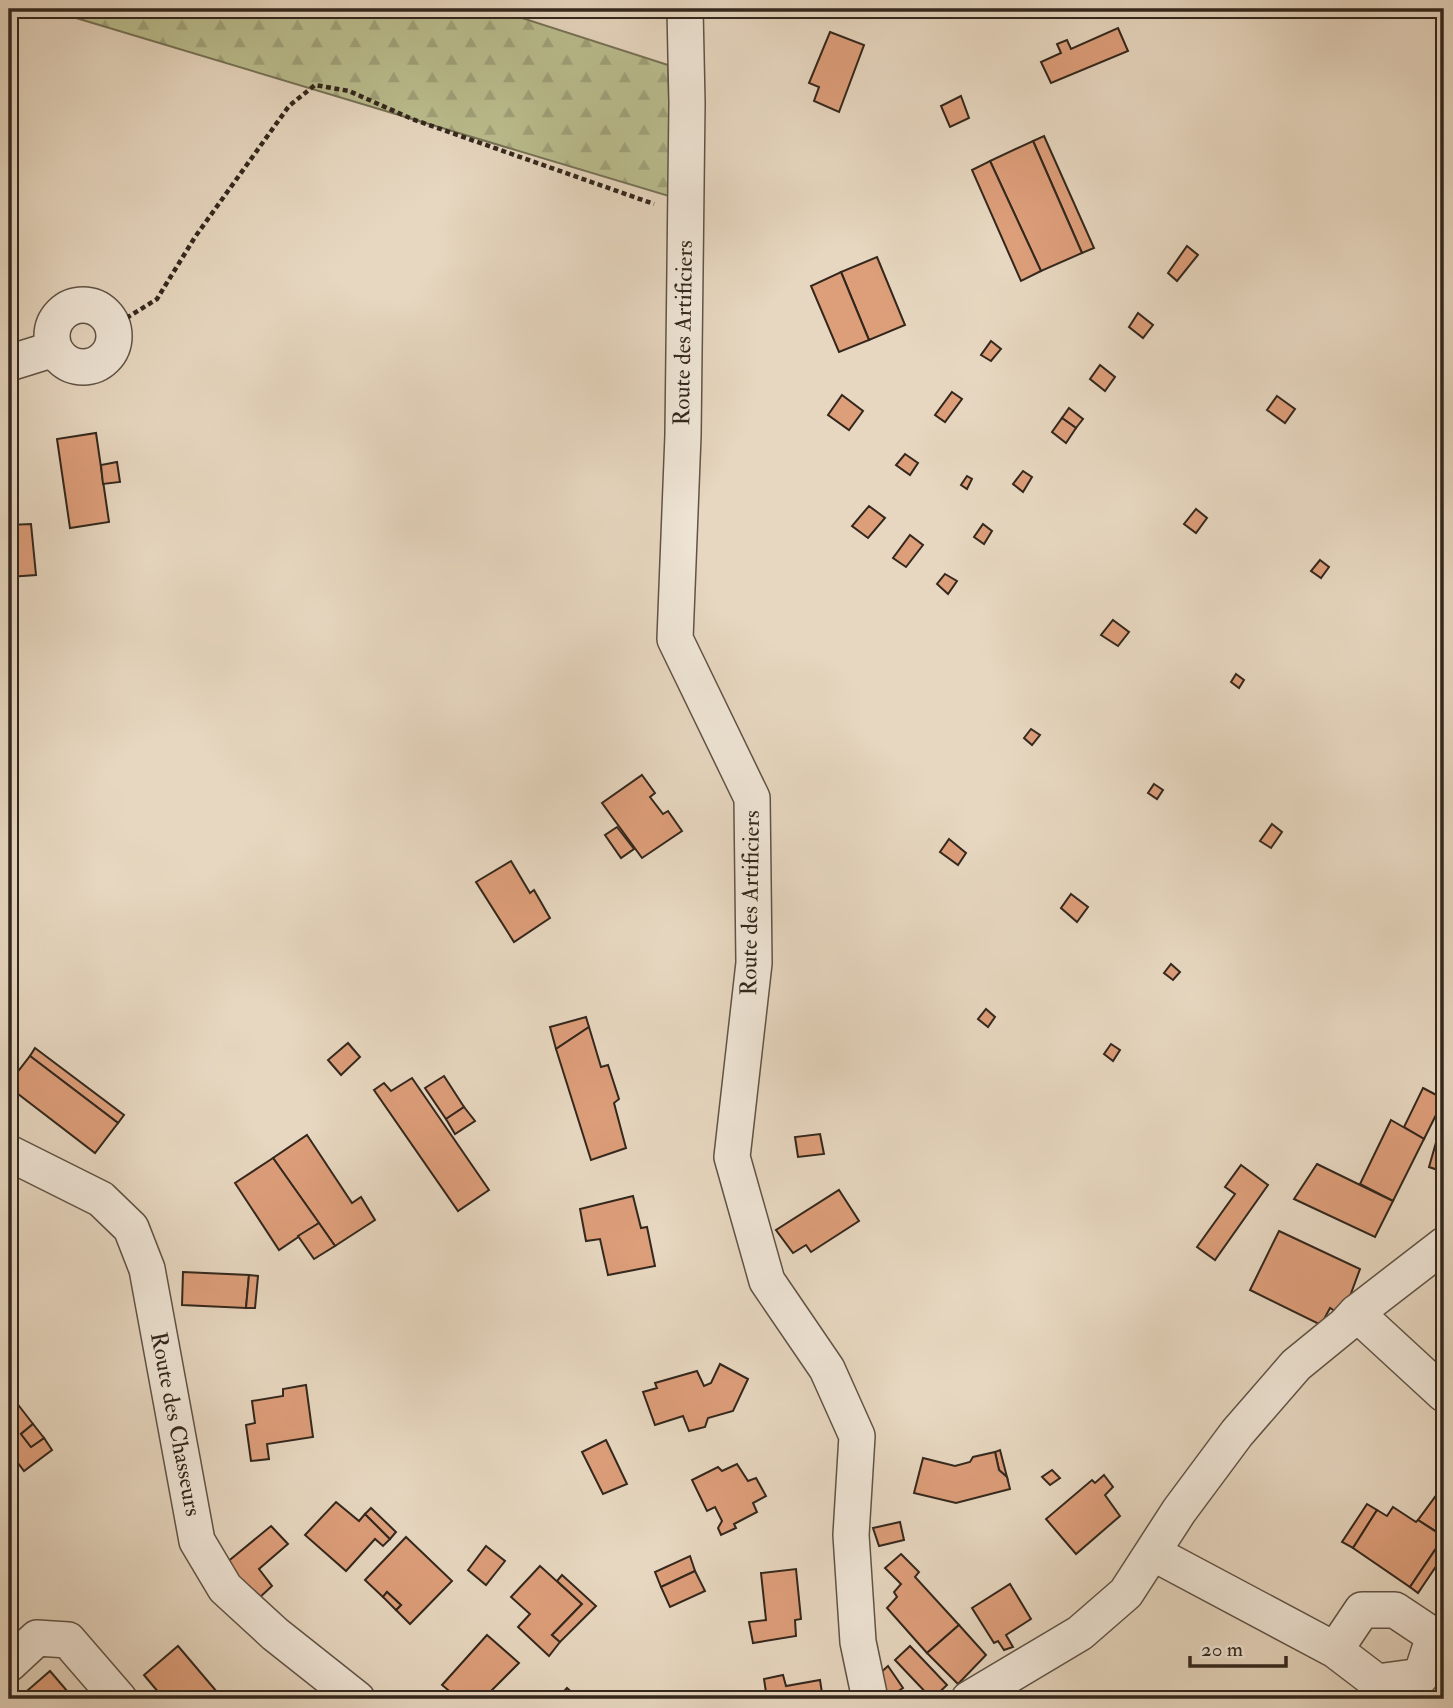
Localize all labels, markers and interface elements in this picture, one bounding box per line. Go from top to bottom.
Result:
street label: Route des Artificiers [667,240,699,426]
street label: Route des Artificiers [734,810,766,996]
street label: Route des Chasseurs [144,1330,208,1519]
scale bar [1190,1624,1287,1668]
text: 20 m [1201,1636,1243,1663]

